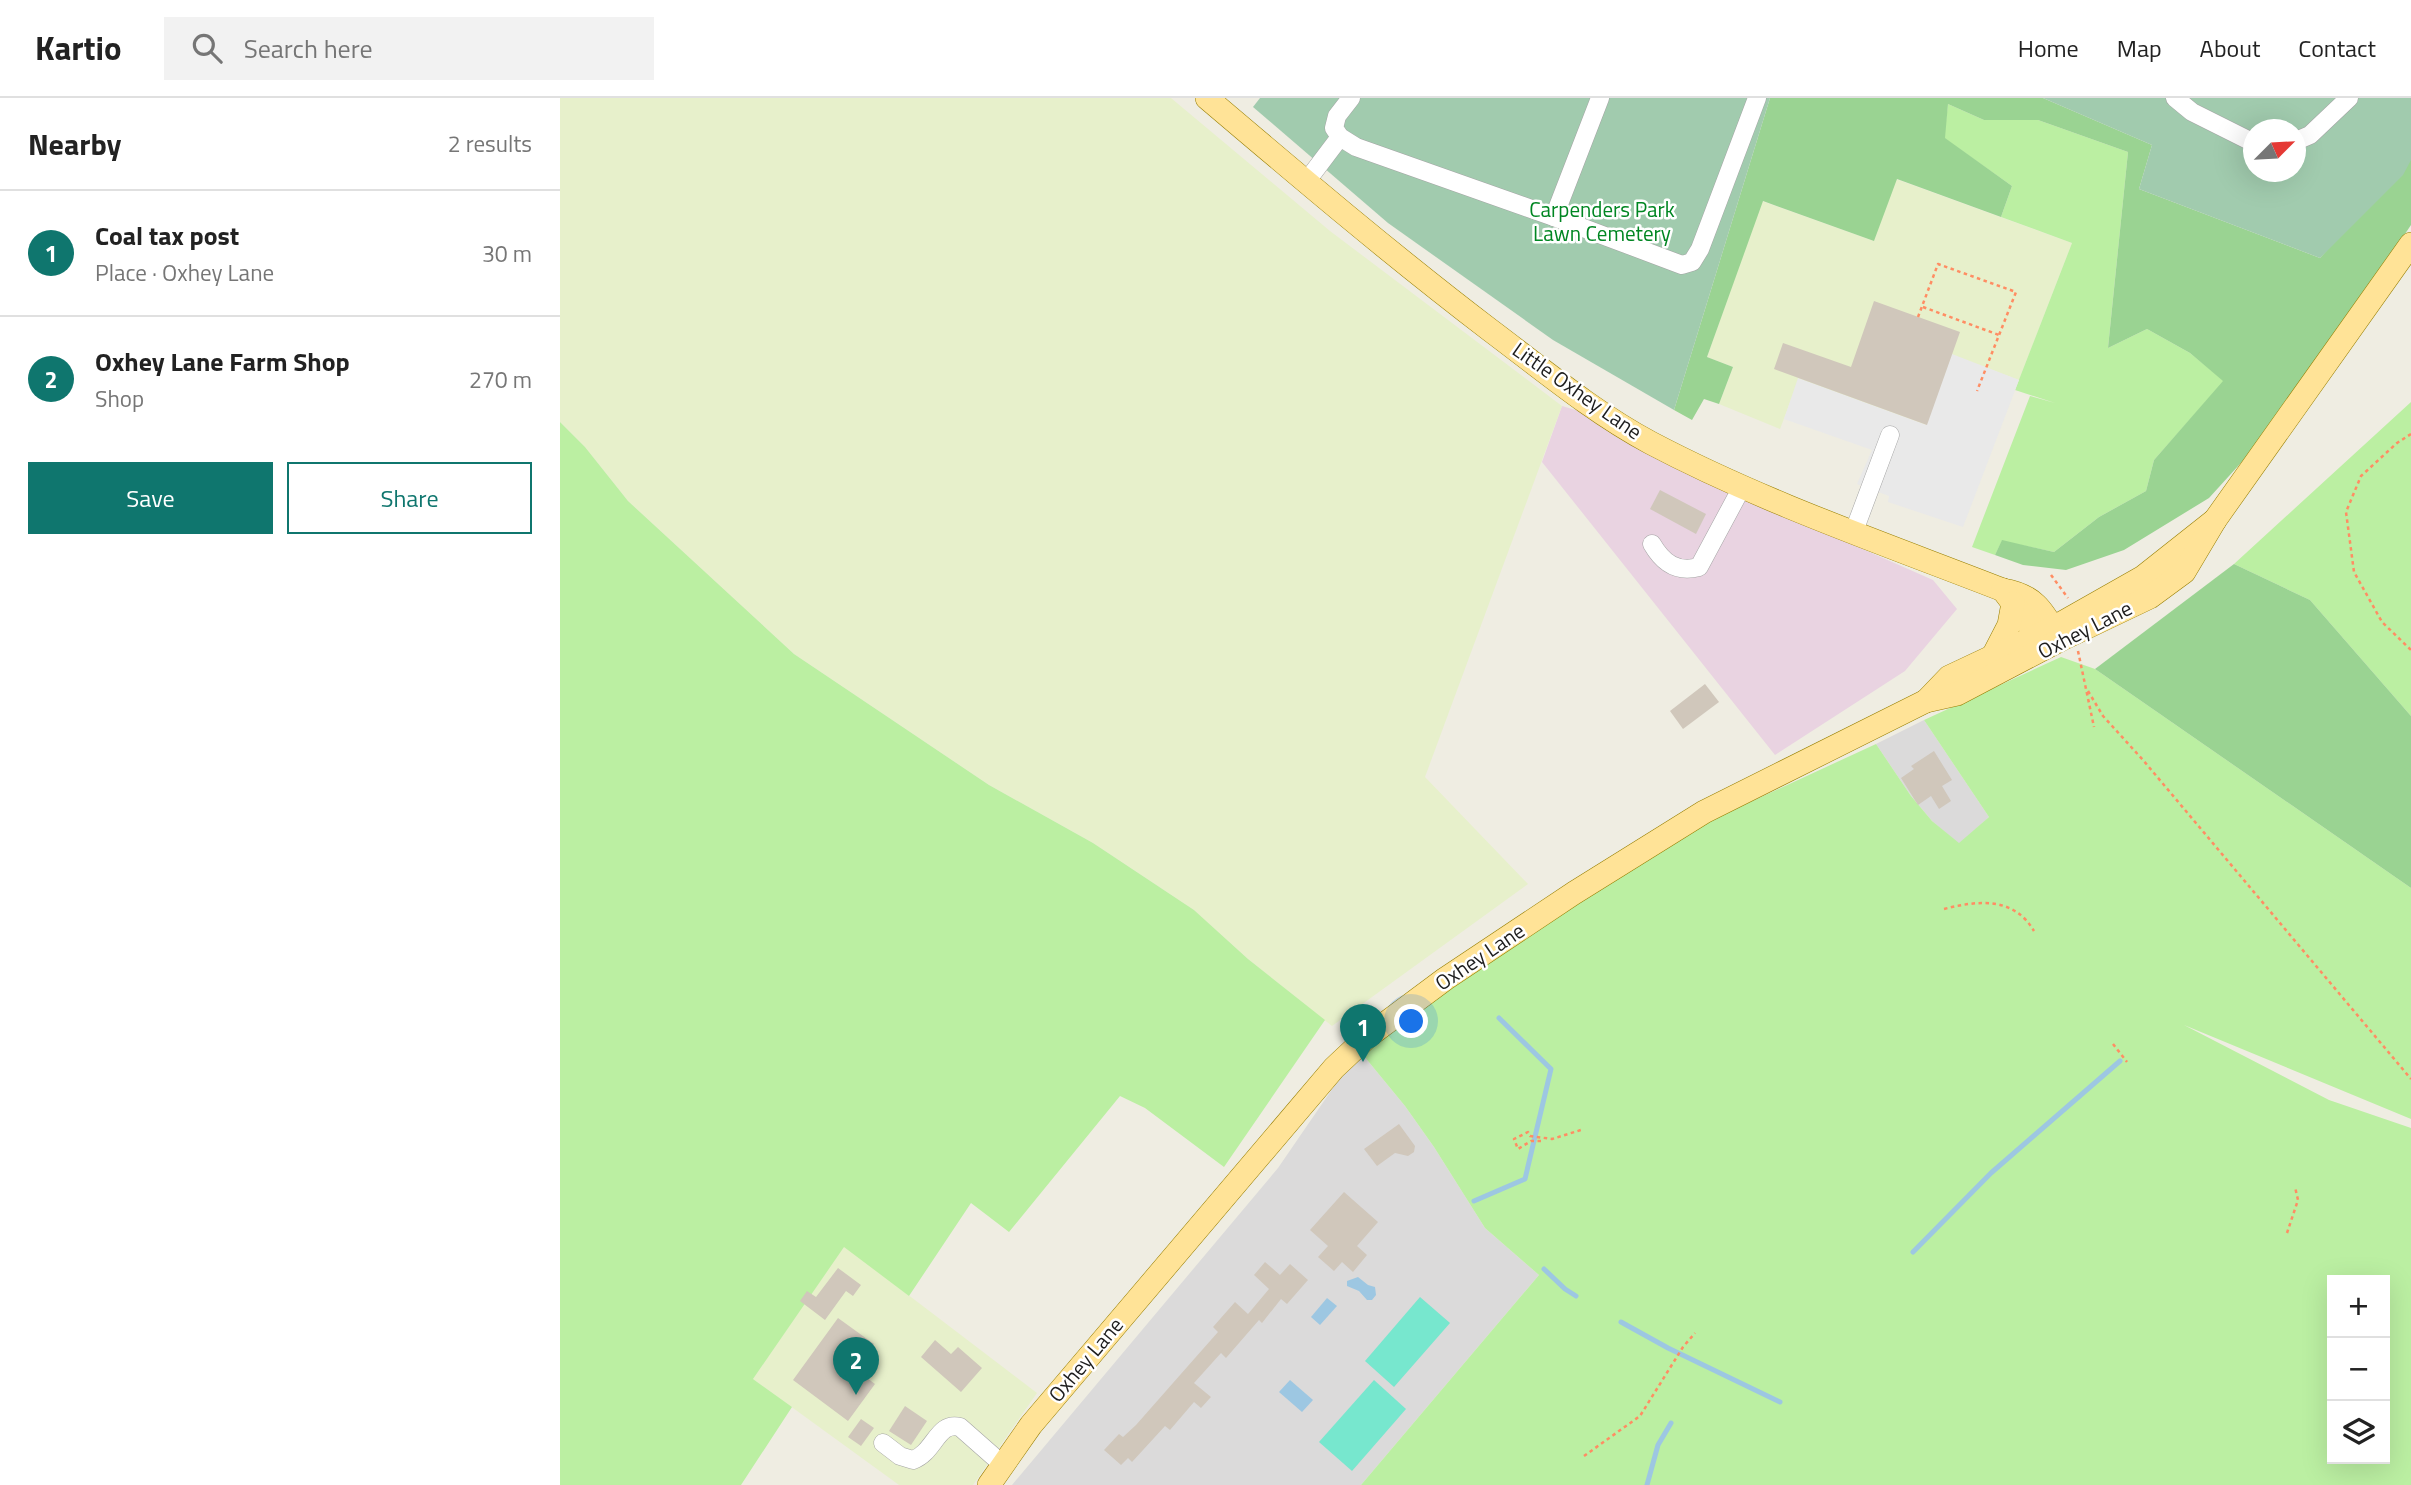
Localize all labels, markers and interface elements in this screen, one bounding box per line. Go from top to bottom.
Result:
search box [164,17,654,80]
text: Kartio [35,23,122,73]
icon: search [188,29,226,67]
text: Search here [244,29,373,68]
text: Home [2018,30,2079,66]
text: Map [2117,30,2162,66]
text: About [2200,30,2260,66]
text: Contact [2298,30,2376,66]
north arrow [2243,119,2306,182]
text: Nearby [28,121,121,167]
text: 2 results [448,126,532,161]
park label: Carpenders Park Lawn Cemetery [1529,193,1675,249]
text: Coal tax post [95,216,239,255]
text: 1 [45,236,57,271]
text: 30 m [482,236,532,271]
text: Place · Oxhey Lane [95,255,274,290]
street label: Little Oxhey Lane [1506,334,1649,447]
text: Oxhey Lane Farm Shop [95,342,350,381]
text: 2 [45,362,57,397]
text: 270 m [469,362,532,397]
text: Shop [95,381,144,416]
button: Save [28,462,273,534]
button: Share [287,462,532,534]
street label: Oxhey Lane [2032,592,2137,667]
street label: Oxhey Lane [1428,914,1531,998]
pin: 1 [1340,1004,1386,1062]
your location [1394,1004,1428,1038]
map controls [2327,1275,2390,1464]
button: + [2327,1275,2390,1338]
street label: Oxhey Lane [1040,1310,1130,1409]
pin: 2 [833,1337,879,1395]
button: − [2327,1338,2390,1401]
button: layers [2327,1401,2390,1464]

